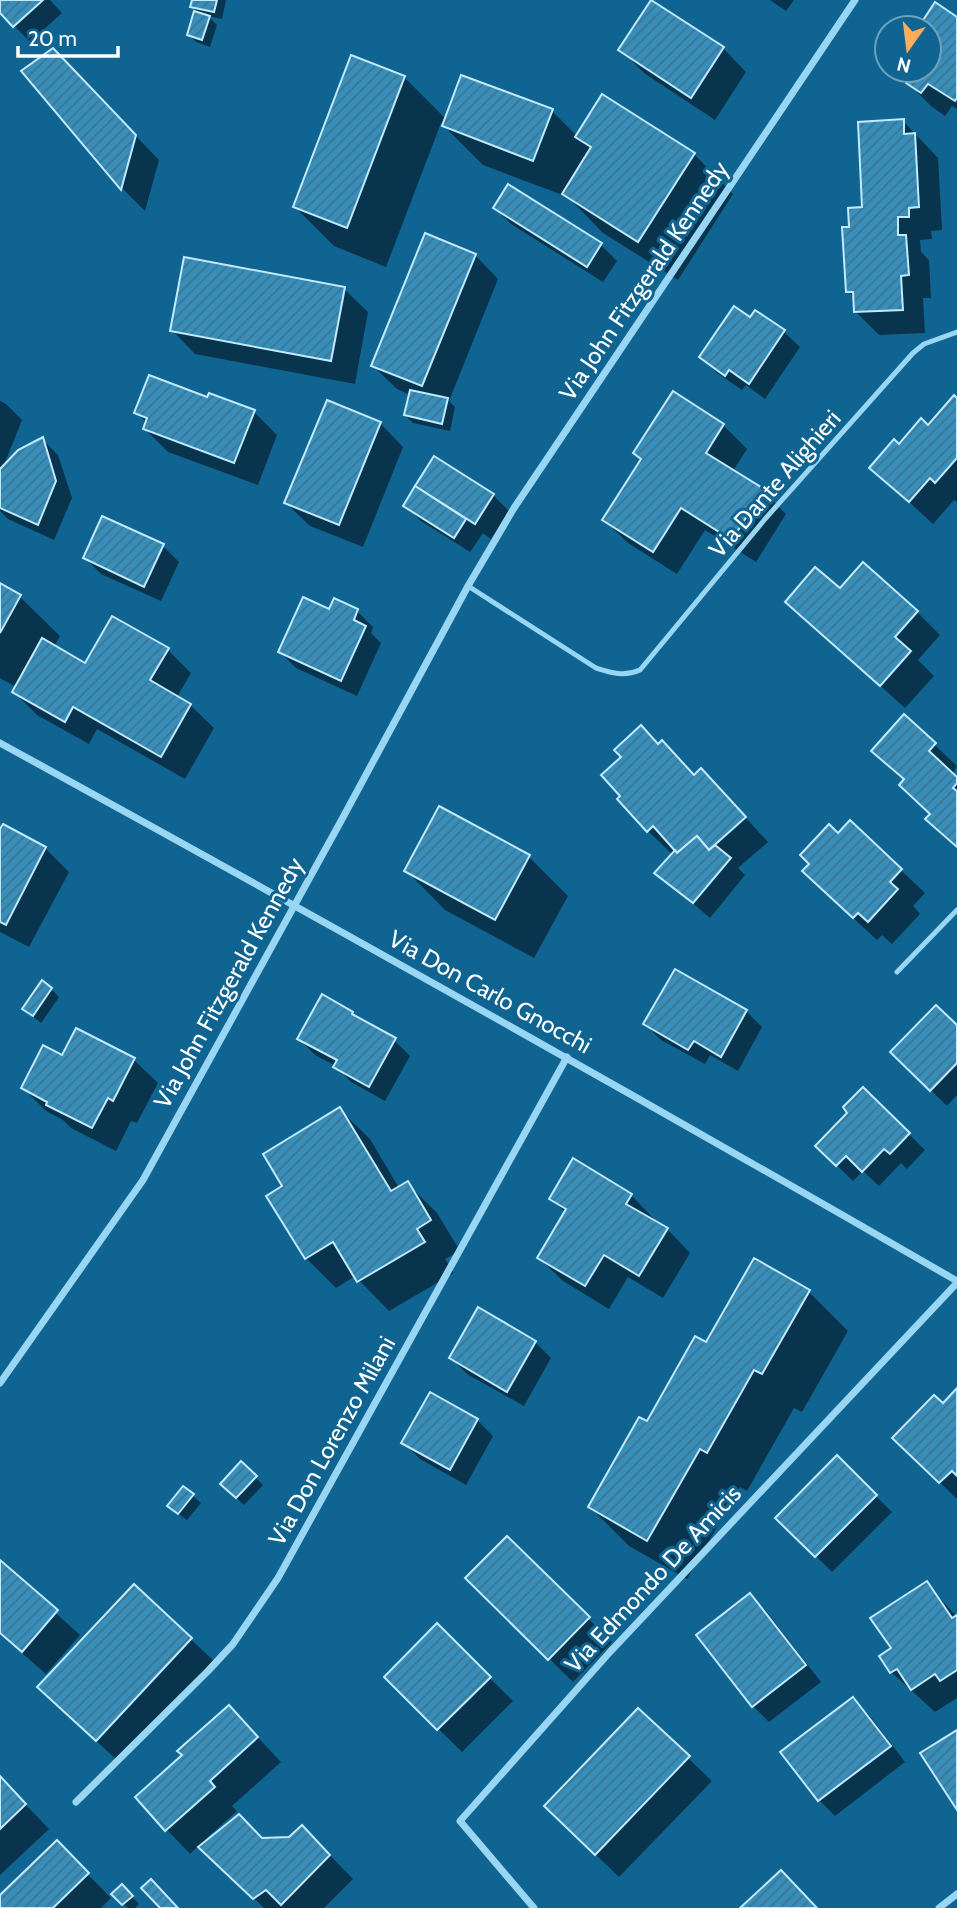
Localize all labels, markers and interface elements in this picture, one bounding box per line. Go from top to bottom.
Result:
scale bar [18,14,117,58]
north arrow [873,14,943,84]
text: 20 m [28,26,77,51]
text: N [895,52,913,78]
street label: Via John Fitzgerald Kennedy [553,156,735,406]
street label: Via Dante Alighieri [703,404,847,563]
street label: Via John Fitzgerald Kennedy [147,852,310,1113]
street label: Via Don Carlo Gnocchi [384,924,597,1059]
street label: Via Don Lorenzo Milani [262,1331,401,1550]
street label: Via Edmondo De Amicis [558,1479,747,1678]

